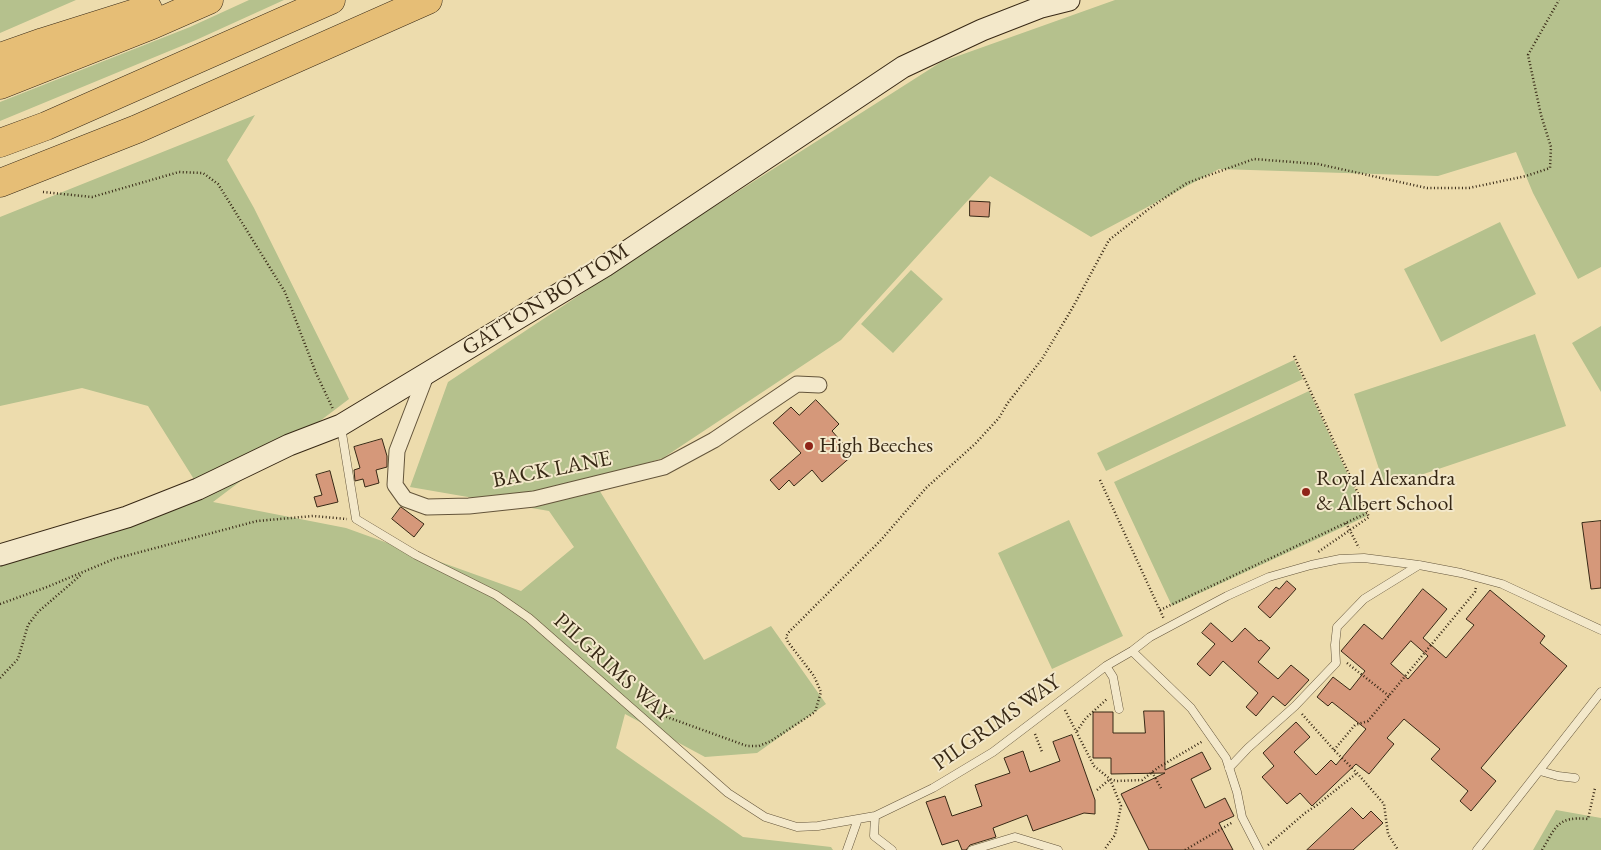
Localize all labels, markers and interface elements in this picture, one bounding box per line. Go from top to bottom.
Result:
street label: GATTON BOTTOM [458,238,634,362]
place label: High Beeches [819,433,933,459]
marker: High Beeches [803,440,815,452]
street label: BACK LANE [490,446,614,494]
place label: Royal Alexandra & Albert School [1316,466,1455,518]
marker: Royal Alexandra & Albert School [1300,486,1312,498]
street label: PILGRIMS WAY [548,608,676,728]
street label: PILGRIMS WAY [928,669,1066,777]

